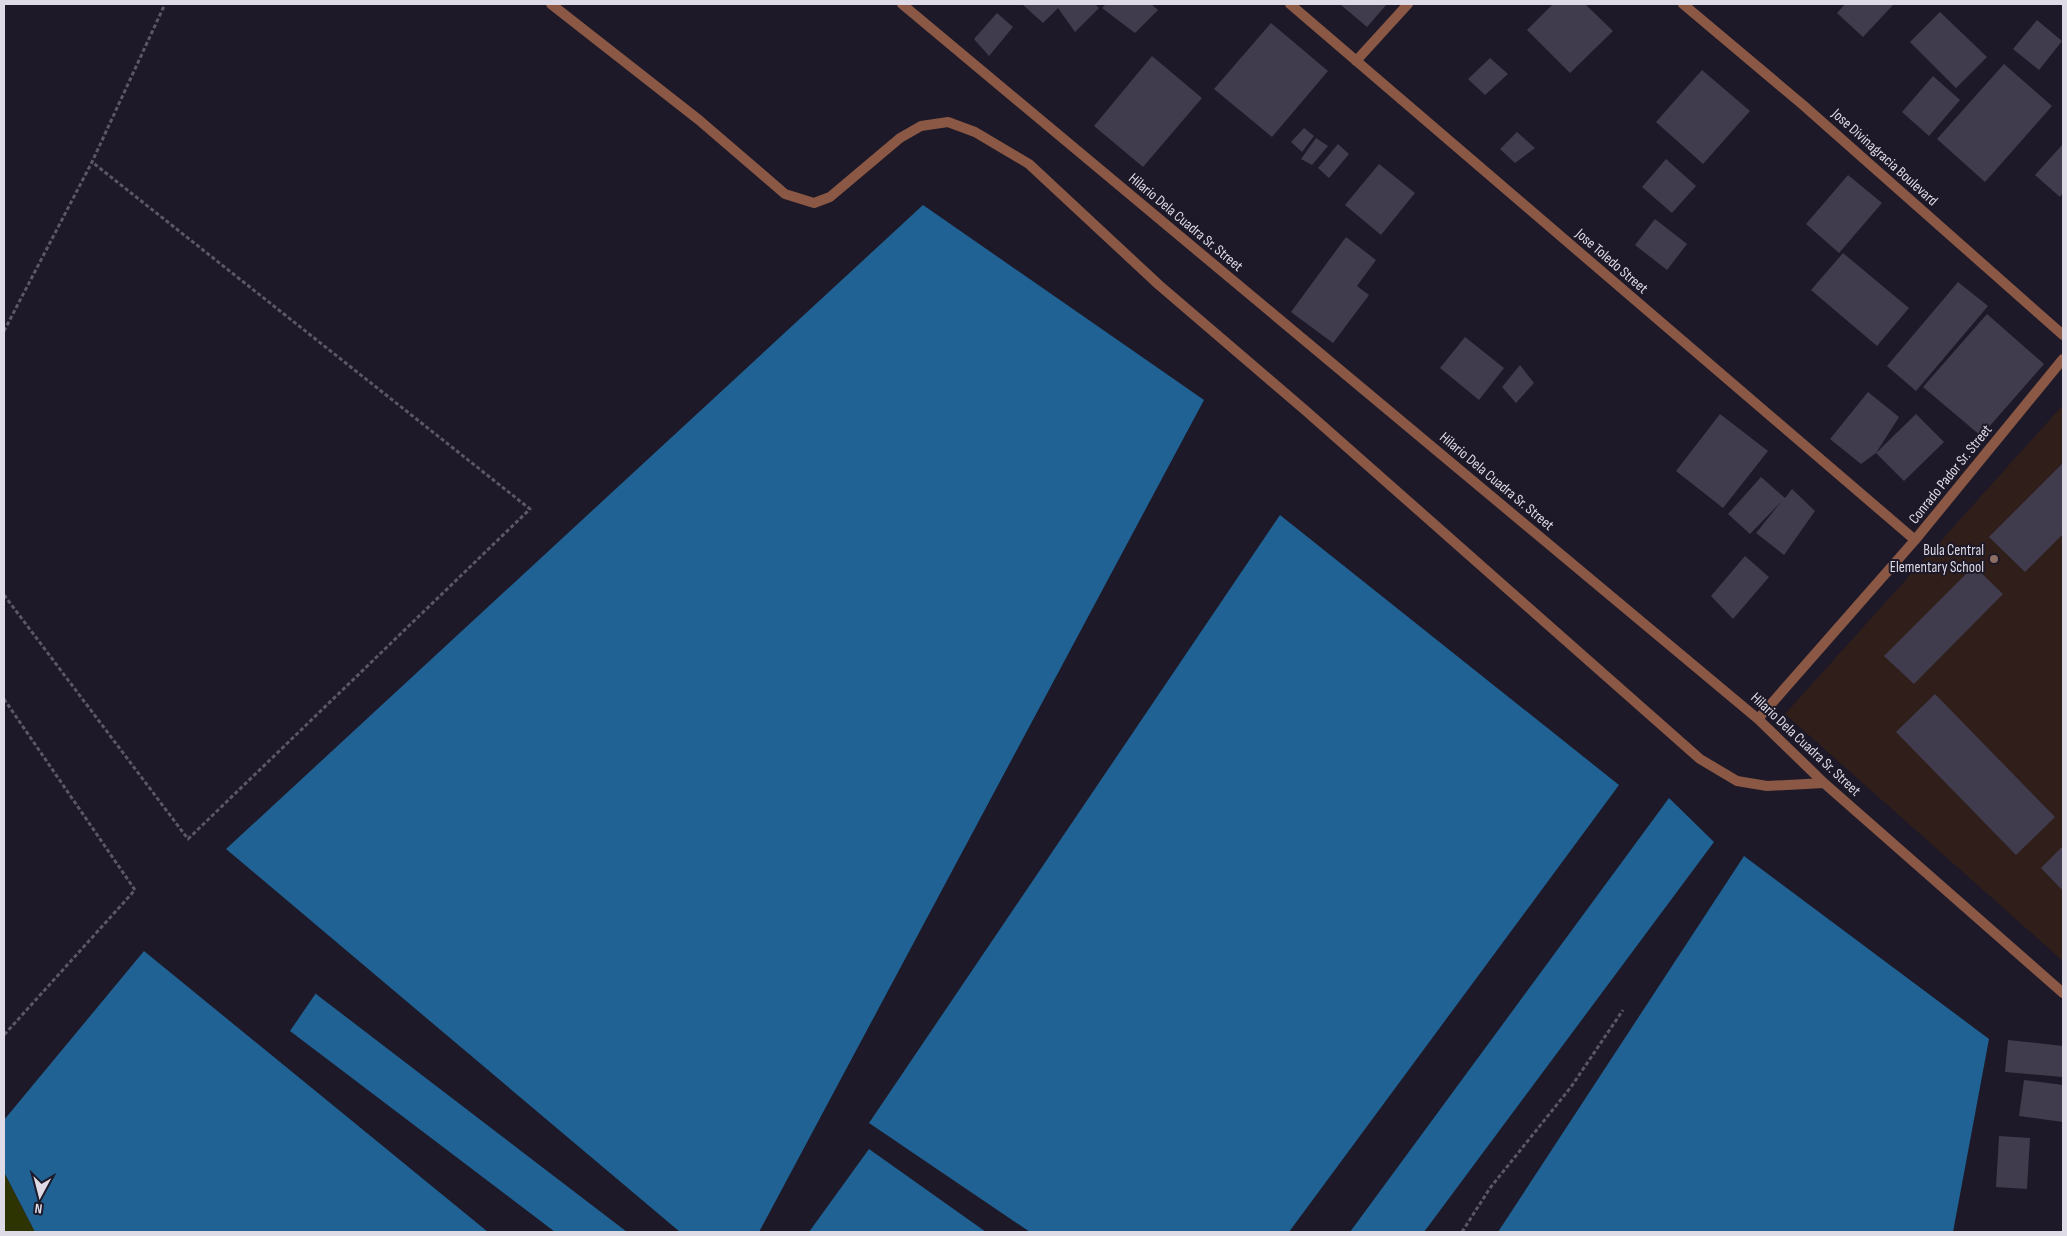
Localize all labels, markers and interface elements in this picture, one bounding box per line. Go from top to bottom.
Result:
street label: Jose Divinagracia Boulevard [1827,104,1942,210]
street label: Hilario Dela Cuadra Sr. Street [1125,169,1247,276]
street label: Jose Toledo Street [1571,224,1652,298]
street label: Conrado Pador Sr. Street [1905,420,1997,528]
street label: Hilario Dela Cuadra Sr. Street [1436,428,1558,535]
place label: Bula Central Elementary School [1890,541,1984,577]
marker: Bula Central Elementary School [1988,553,2000,565]
street label: Hilario Dela Cuadra Sr. Street [1747,688,1865,801]
north arrow [15,1171,65,1221]
text: N [34,1200,43,1217]

